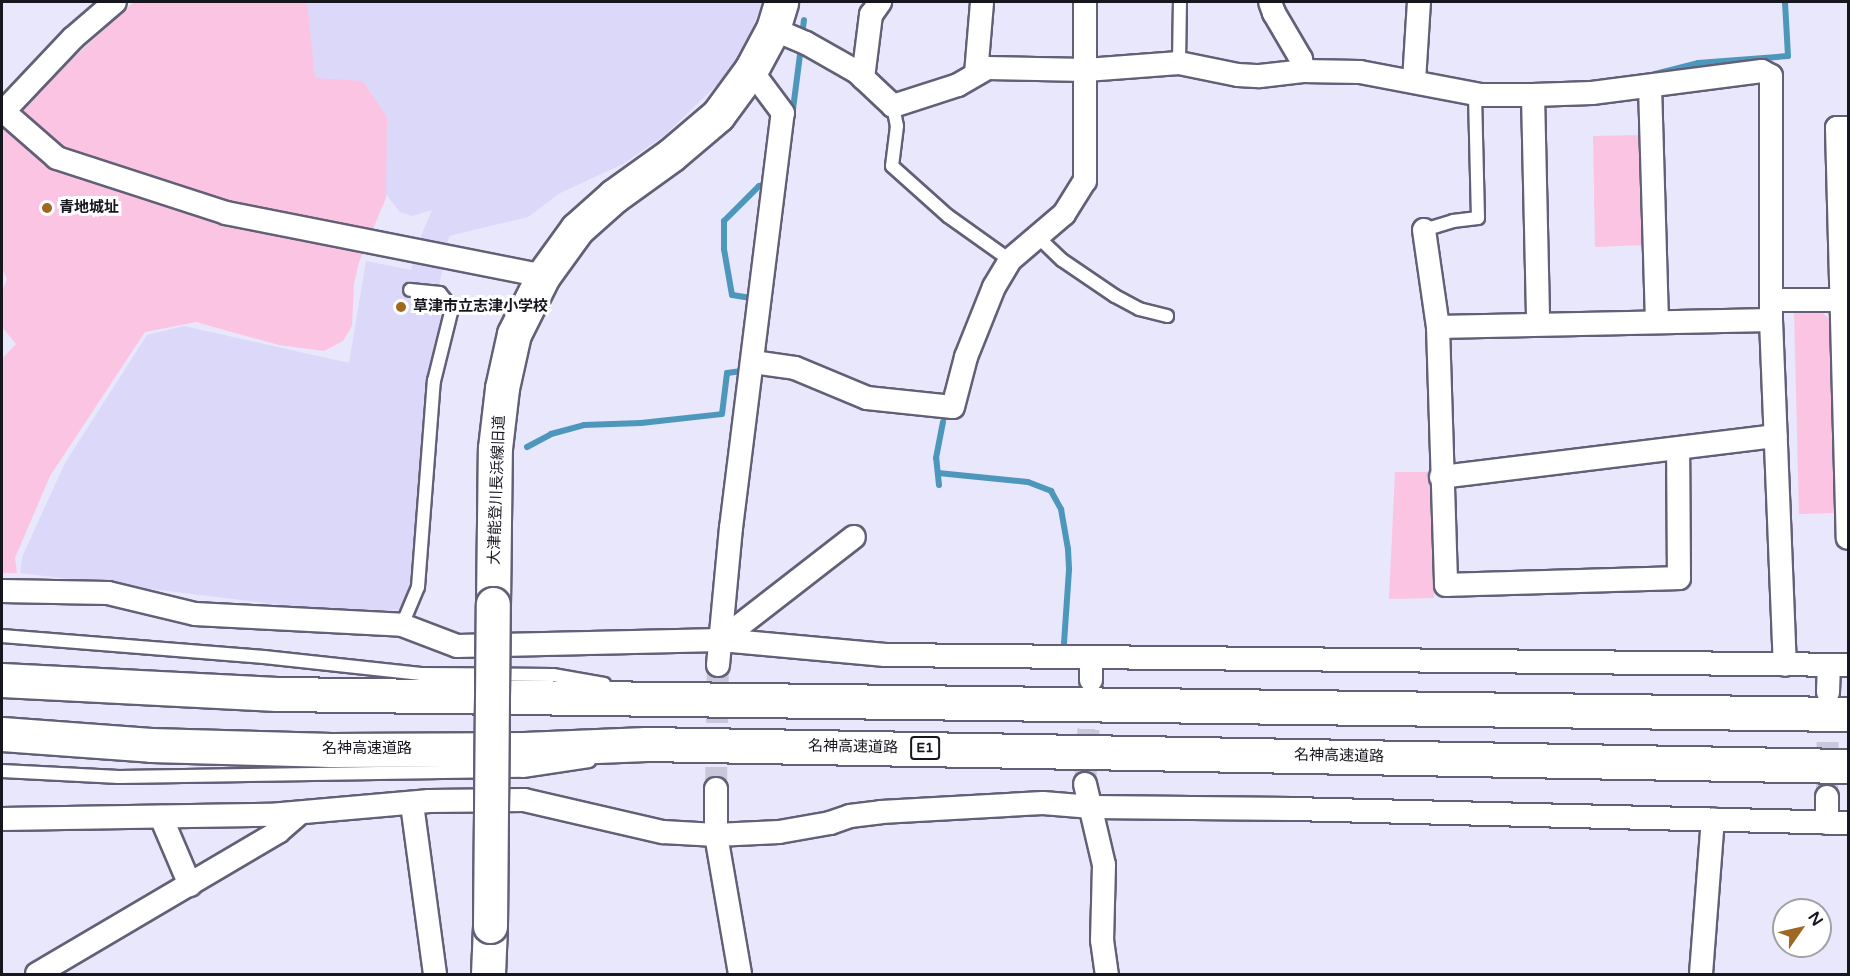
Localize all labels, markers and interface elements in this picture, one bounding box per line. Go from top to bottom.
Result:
place label: 青地城址 [59,199,119,217]
marker: 青地城址 [40,201,54,215]
place label: 草津市立志津小学校 [413,298,548,316]
marker: 草津市立志津小学校 [394,300,408,314]
street label: 大津能登川長浜線旧道 [485,415,509,565]
street label: 名神高速道路 [808,737,898,757]
road number: E1 [910,737,940,759]
street label: 名神高速道路 [322,740,412,758]
street label: 名神高速道路 [1294,746,1384,766]
north arrow [1772,898,1832,958]
text: N [1803,908,1827,930]

